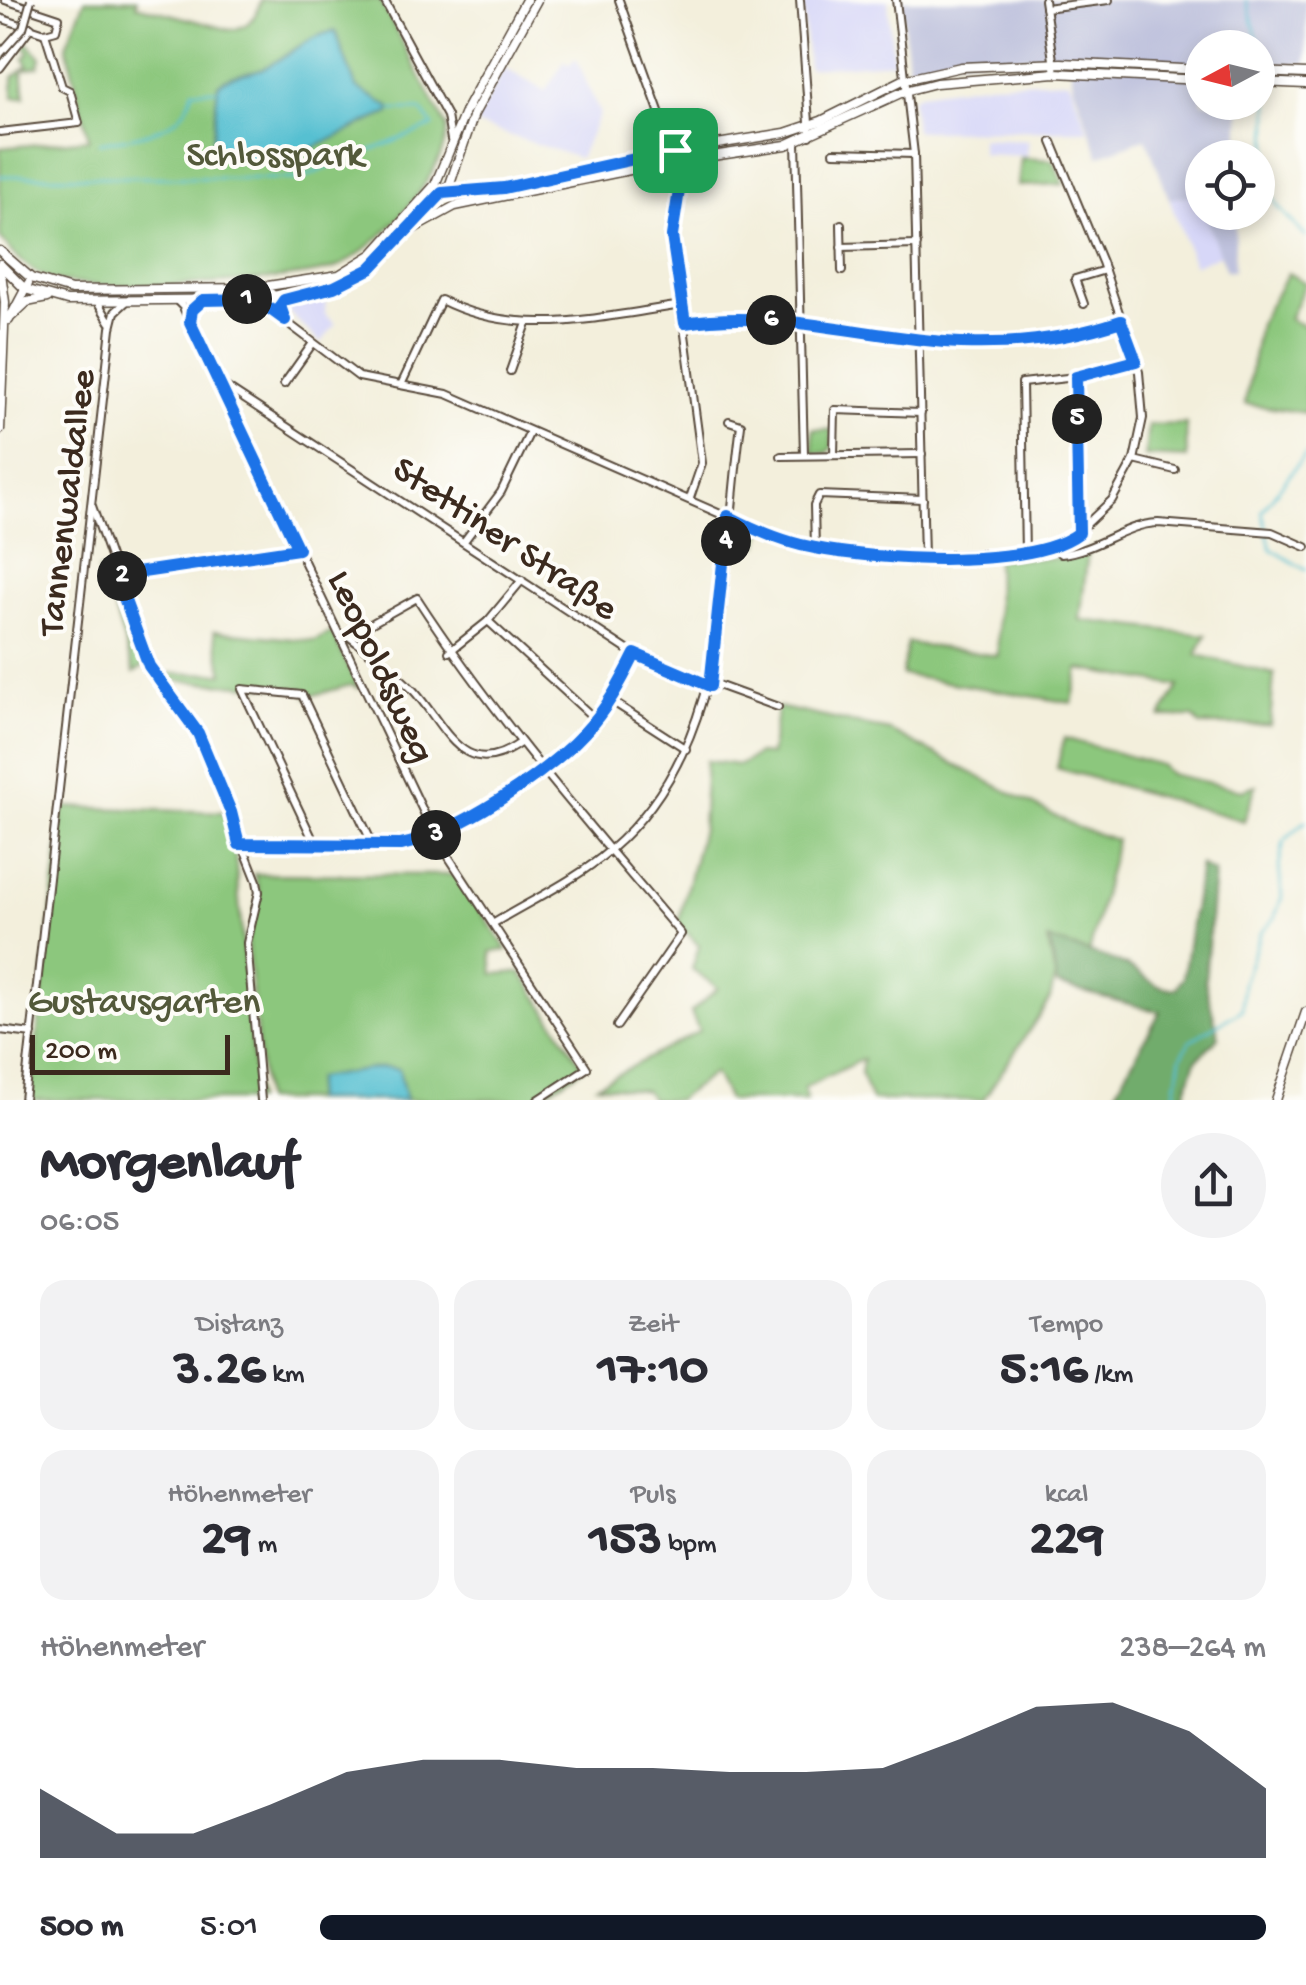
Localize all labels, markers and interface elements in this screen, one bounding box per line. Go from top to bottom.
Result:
north arrow [1185,30,1275,120]
map controls [1185,30,1275,230]
pin [633,108,718,193]
icon: arrive [648,123,703,178]
park label: Schlosspark [186,135,367,179]
button: locate [1185,140,1275,230]
pin: 1 [222,274,272,324]
text: 1 [241,282,253,315]
pin: 6 [746,295,796,345]
text: 6 [764,303,778,336]
street label: Tannenwaldallee [32,367,108,640]
pin: 5 [1052,394,1102,444]
text: 5 [1070,402,1084,435]
street label: Stettiner Straße [383,449,625,633]
pin: 4 [701,516,751,566]
text: 4 [719,524,733,557]
pin: 2 [97,551,147,601]
text: 2 [115,559,129,592]
street label: Leopoldsweg [315,564,442,771]
pin: 3 [411,810,461,860]
text: 3 [429,818,443,851]
park label: Gustavsgarten [28,982,260,1026]
scale bar [30,1030,230,1074]
text: 200 m [45,1036,117,1069]
button: share [1161,1133,1266,1238]
text: Morgenlauf [40,1134,297,1198]
text: 06:05 [40,1204,119,1242]
text: Distanz [196,1309,283,1342]
text: Zeit [628,1309,678,1342]
text: Tempo [1030,1309,1103,1342]
text: 3.26 [174,1342,266,1401]
text: 17:10 [598,1342,708,1401]
text: 5:16 [1000,1342,1088,1401]
text: km [266,1359,305,1392]
text: /km [1088,1359,1133,1392]
text: Höhenmeter [168,1479,311,1512]
text: Puls [630,1479,676,1512]
text: kcal [1045,1479,1089,1512]
text: 29 [201,1512,251,1571]
text: 153 [589,1512,662,1571]
text: 229 [1030,1512,1104,1571]
text: m [251,1529,277,1562]
text: bpm [662,1529,717,1562]
text: Höhenmeter [40,1630,204,1668]
text: 238–264 m [1119,1630,1266,1668]
text: 500 m [40,1909,123,1947]
text: 5:01 [200,1909,258,1947]

